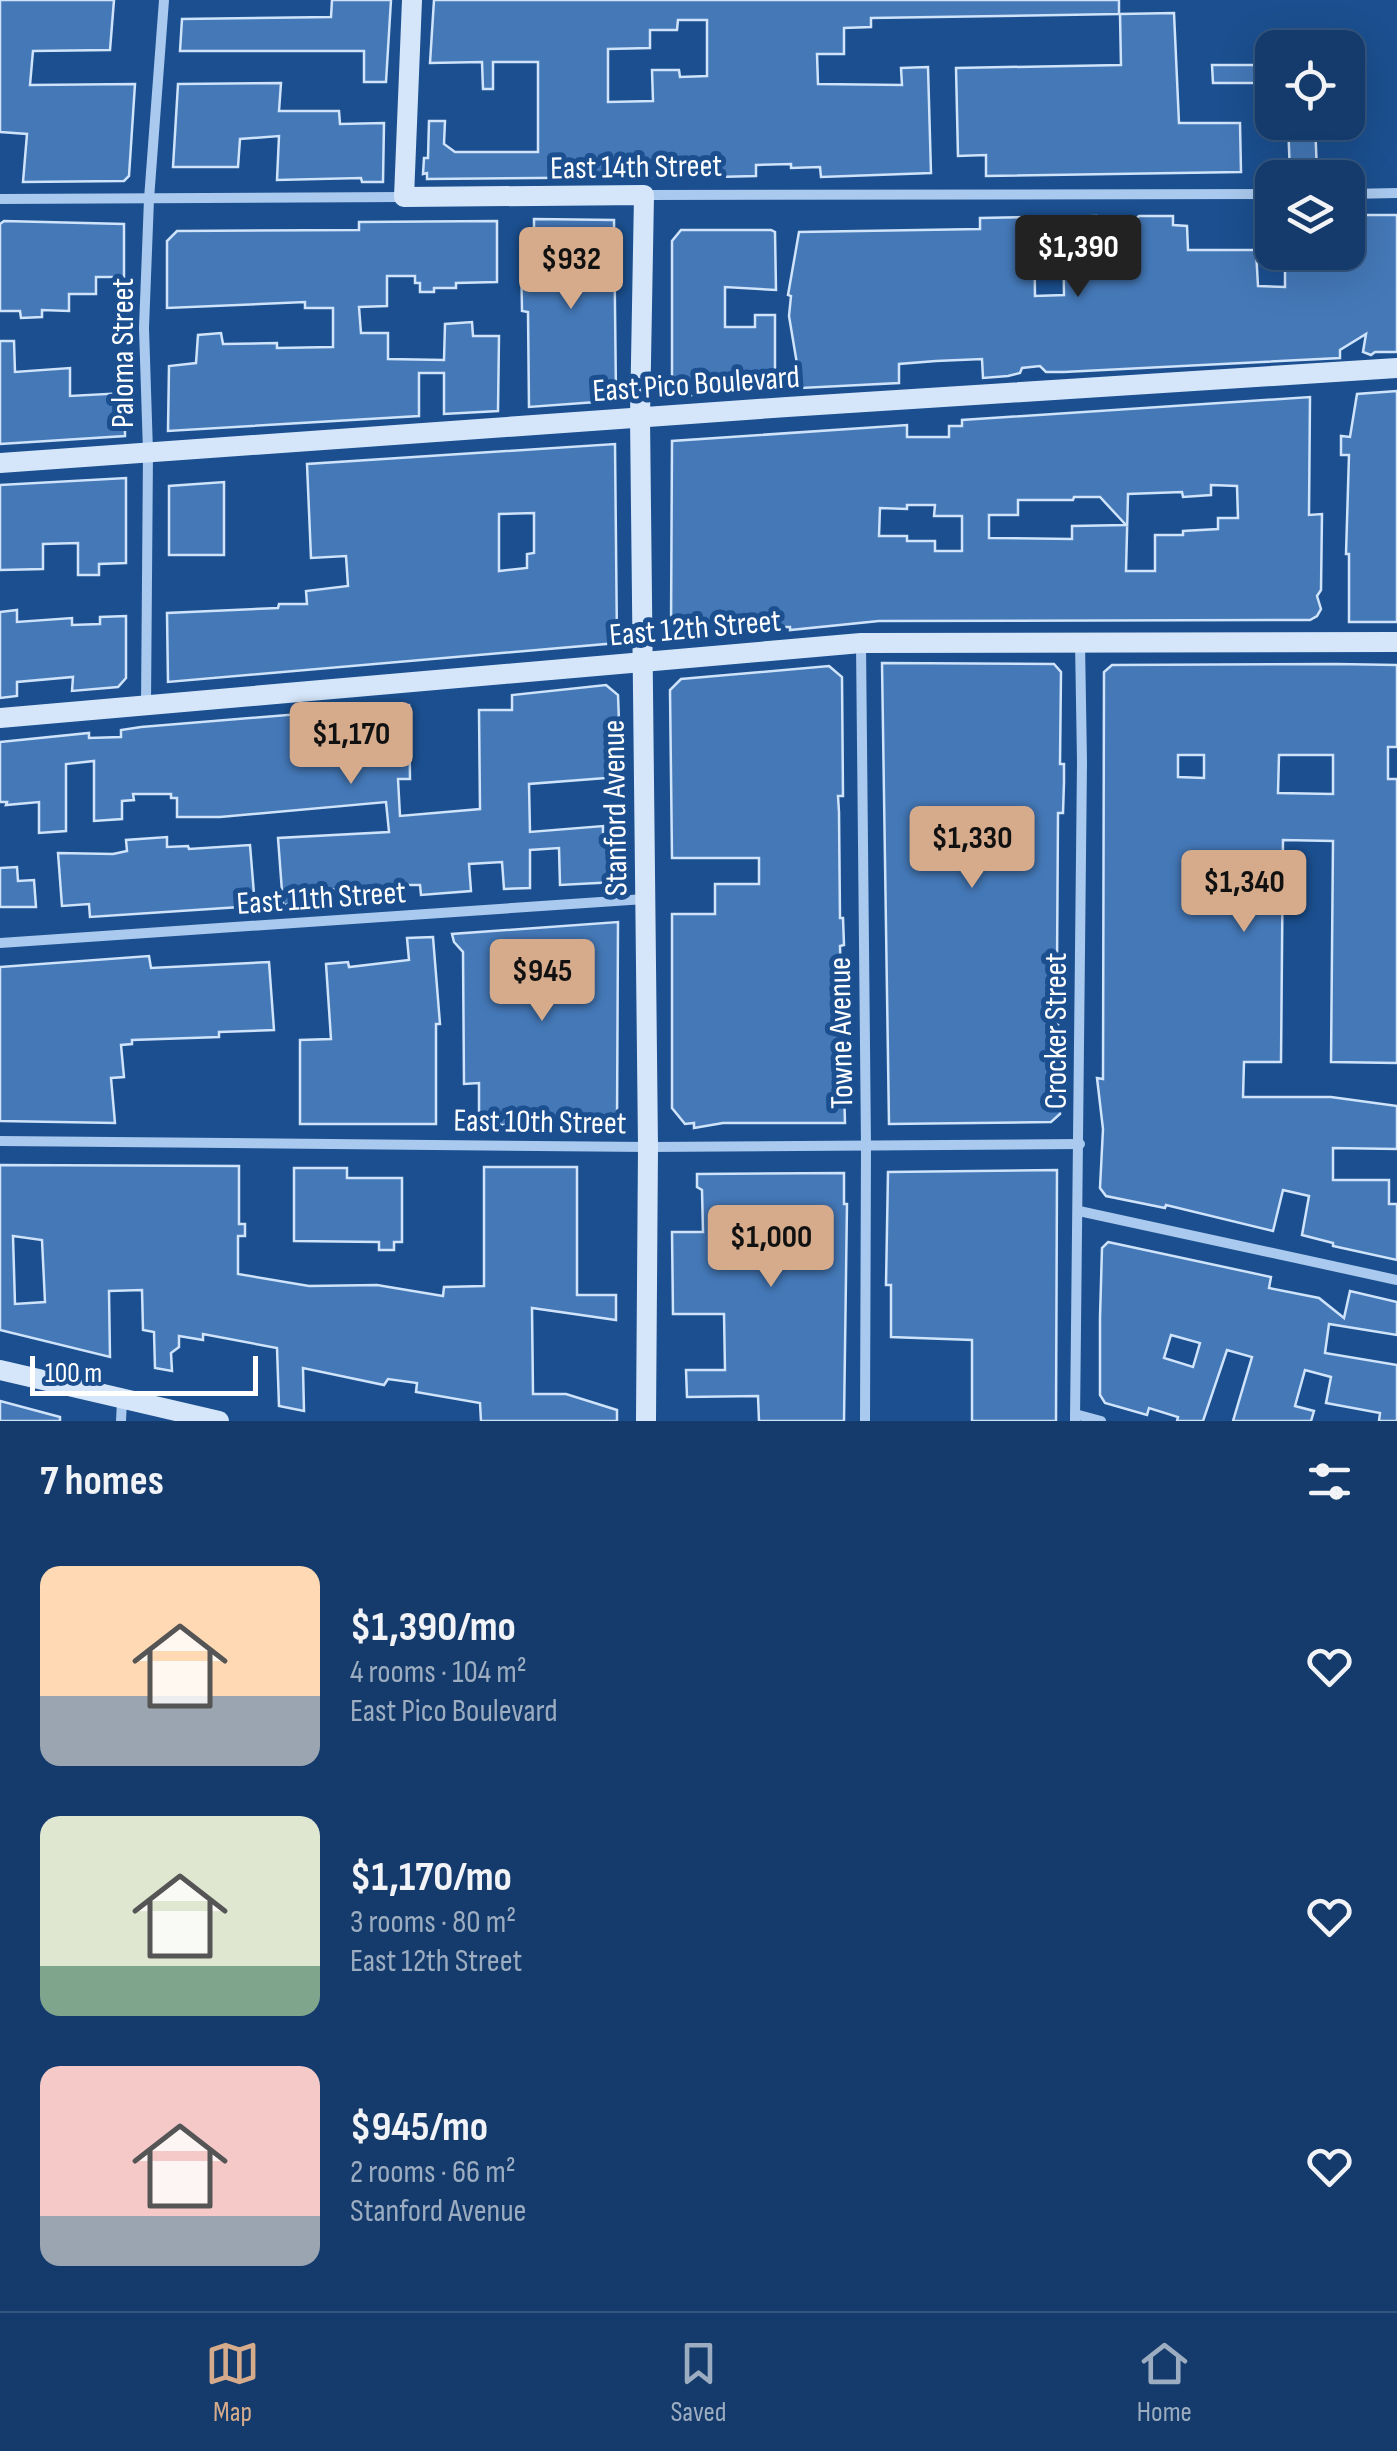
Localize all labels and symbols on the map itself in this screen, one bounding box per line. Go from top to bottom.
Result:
street label: East 14th Street [550,147,722,188]
pin: $1,390 [997,215,1159,300]
pin: $932 [512,227,630,312]
street label: Paloma Street [104,278,143,428]
street label: East Pico Boulevard [591,358,801,411]
street label: East 12th Street [608,602,783,655]
pin: $1,170 [270,702,432,787]
street label: Stanford Avenue [594,719,637,897]
pin: $1,330 [891,806,1053,891]
pin: $1,340 [1163,850,1325,935]
street label: East 11th Street [235,873,407,924]
pin: $945 [483,939,601,1024]
street label: Crocker Street [1037,953,1076,1109]
street label: Towne Avenue [821,957,862,1109]
street label: East 10th Street [453,1101,627,1144]
pin: $1,000 [690,1205,852,1290]
scale bar [30,1351,258,1396]

